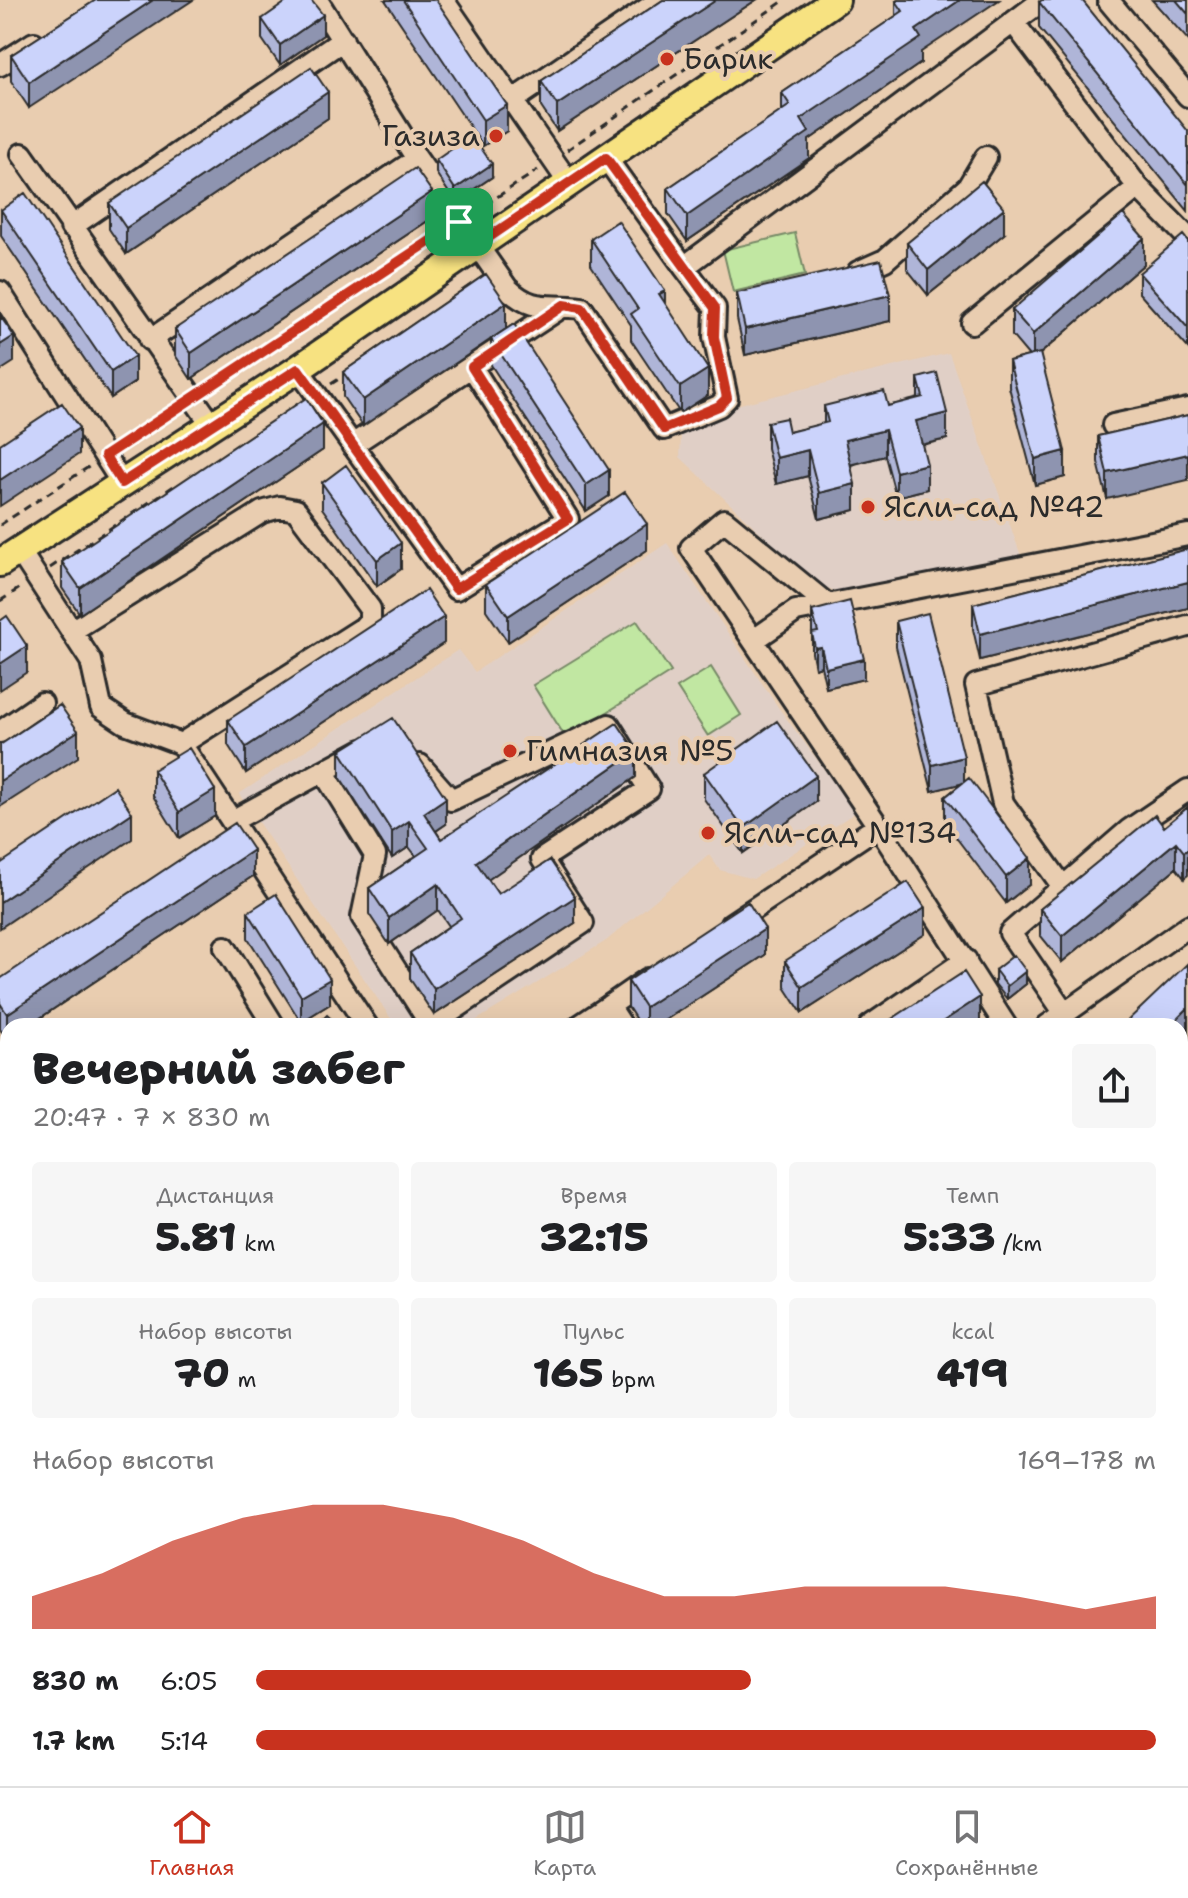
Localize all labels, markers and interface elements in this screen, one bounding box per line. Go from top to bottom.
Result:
place label: Барик [683,38,773,79]
marker: Барик [658,50,676,68]
place label: Газиза [382,115,480,156]
marker: Газиза [487,127,505,145]
pin [425,188,493,256]
icon: arrive [437,200,481,244]
place label: Ясли-сад №42 [884,486,1105,527]
marker: Ясли-сад №42 [859,498,877,516]
place label: Гимназия №5 [526,730,734,771]
marker: Гимназия №5 [501,742,519,760]
place label: Ясли-сад №134 [724,812,957,853]
marker: Ясли-сад №134 [699,824,717,842]
text: Вечерний забег [32,1039,405,1098]
button: share [1072,1044,1156,1128]
text: 20:47 · 7 × 830 m [32,1099,270,1134]
text: Дистанция [156,1181,274,1210]
text: Время [560,1181,628,1210]
text: Темп [946,1181,999,1210]
text: 5.81 [155,1210,237,1264]
text: 32:15 [539,1210,649,1264]
text: 5:33 [903,1210,996,1264]
text: km [237,1229,275,1258]
text: /km [996,1229,1042,1258]
text: Набор высоты [138,1317,293,1346]
text: Пульс [563,1317,625,1346]
text: kcal [951,1317,994,1346]
text: 70 [174,1346,230,1400]
text: 165 [533,1346,604,1400]
text: 419 [937,1346,1008,1400]
text: m [230,1365,257,1394]
text: bpm [604,1365,655,1394]
text: Набор высоты [32,1442,214,1477]
text: 169–178 m [1017,1442,1156,1477]
text: 830 m [32,1663,119,1698]
text: 6:05 [160,1663,217,1698]
text: 1.7 km [32,1723,115,1758]
text: 5:14 [160,1723,208,1758]
tab: Главная [149,1805,235,1882]
tab: Карта [533,1805,596,1882]
tab: Сохранённые [895,1805,1039,1882]

